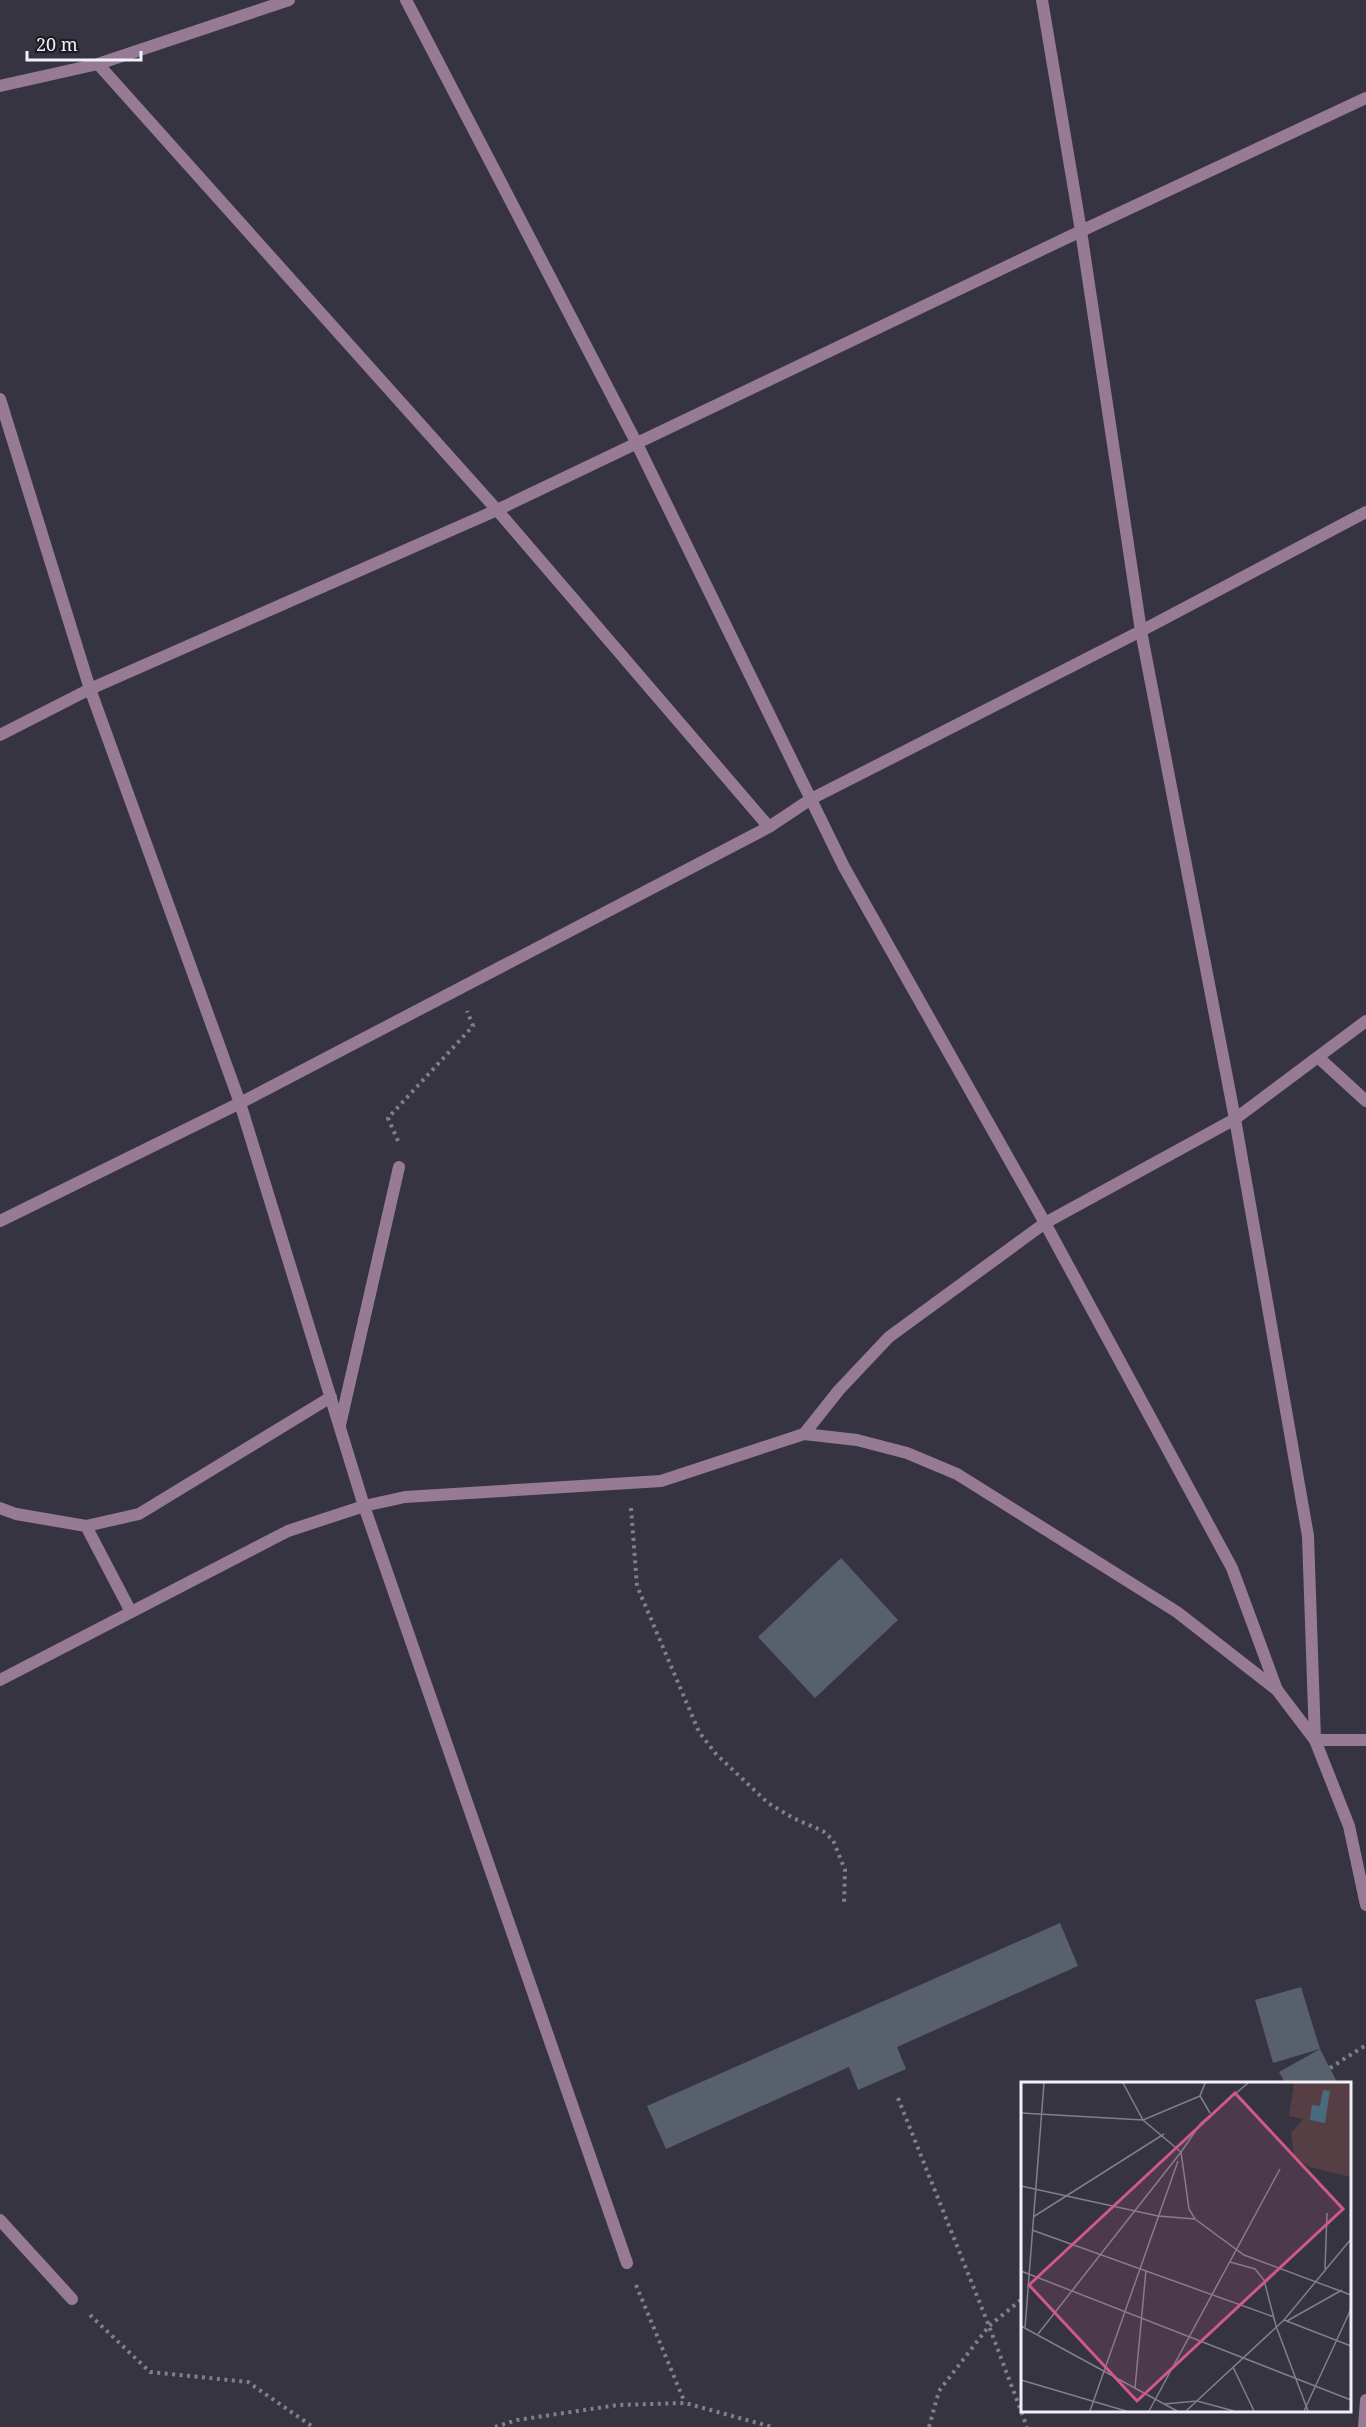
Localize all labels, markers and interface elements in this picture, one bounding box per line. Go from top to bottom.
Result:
scale bar [27,24,141,62]
text: 20 m [36,32,78,56]
inset map [1021,2082,1351,2412]

